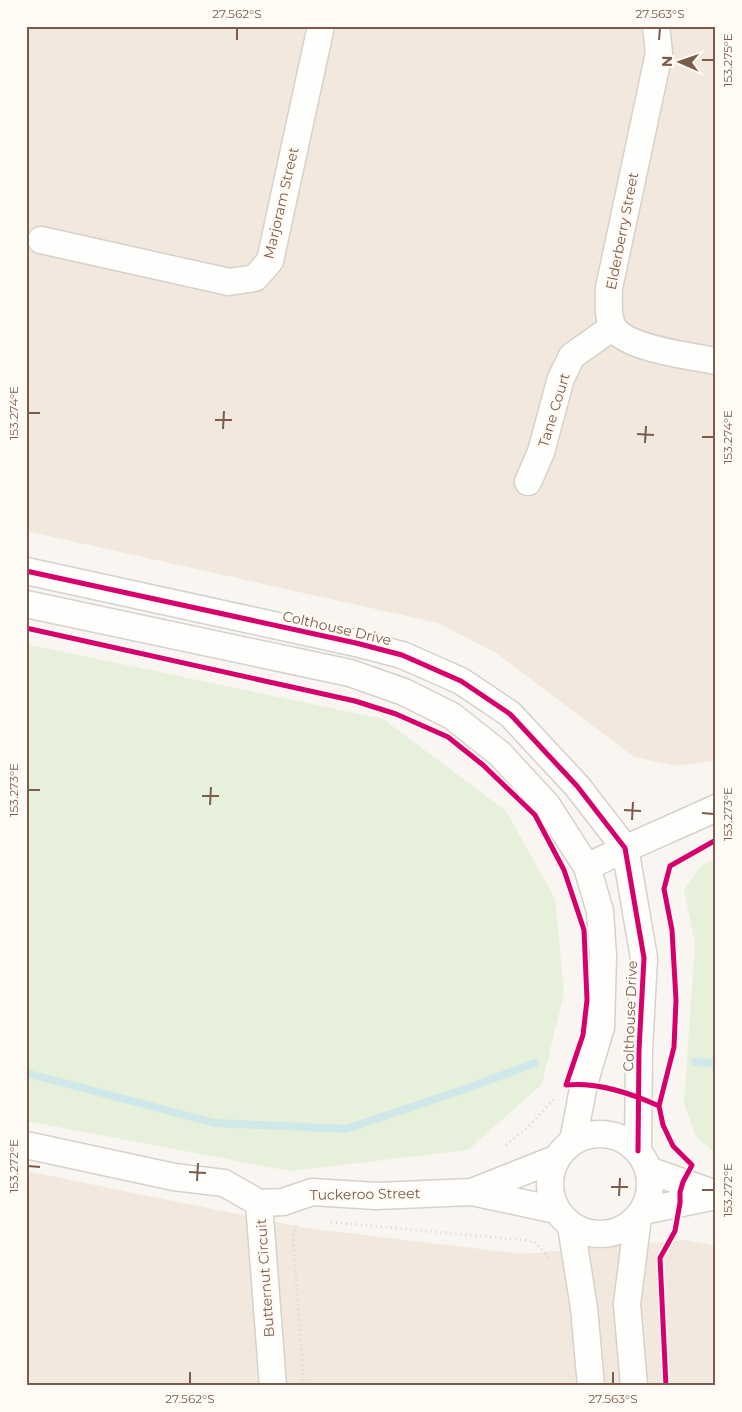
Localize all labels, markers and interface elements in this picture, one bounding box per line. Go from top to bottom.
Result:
text: 27.562°S [212,6,262,21]
text: 27.563°S [635,6,685,21]
text: 153.275°E [720,33,735,87]
north arrow [654,38,704,88]
text: N [658,56,676,68]
street label: Marjoram Street [259,145,303,261]
street label: Elderberry Street [602,171,642,291]
street label: Tane Court [534,370,574,449]
text: 153.274°E [6,386,21,440]
text: 153.274°E [720,410,735,464]
street label: Colthouse Drive [281,607,393,649]
text: 153.273°E [6,763,21,817]
text: 153.273°E [720,787,735,841]
street label: Colthouse Drive [619,960,641,1072]
text: 153.272°E [6,1139,21,1193]
text: 153.272°E [720,1163,735,1217]
street label: Tuckeroo Street [310,1184,421,1204]
street label: Butternut Circuit [252,1218,278,1338]
text: 27.562°S [165,1391,215,1406]
text: 27.563°S [588,1391,638,1406]

